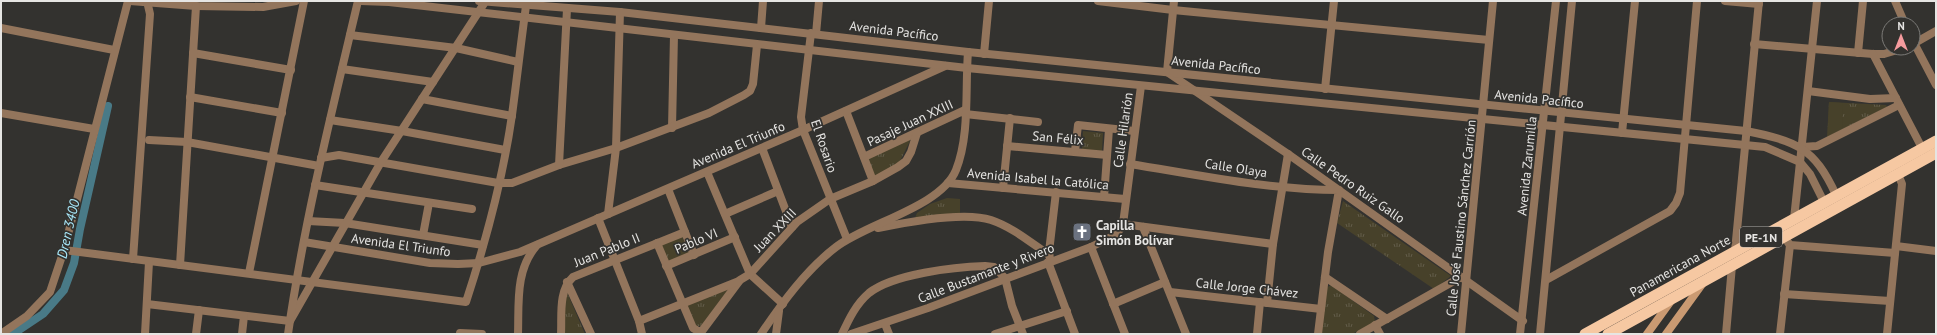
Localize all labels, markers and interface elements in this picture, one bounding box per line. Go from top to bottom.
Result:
north arrow [1881,16,1921,56]
street label: Avenida Pacífico [849,17,940,45]
text: N [1897,19,1905,33]
street label: Avenida Pacífico [1171,52,1261,78]
street label: Avenida Pacífico [1494,86,1584,112]
street label: Calle Hilarión [1109,91,1137,169]
street label: Pasaje Juan XXIII [864,96,956,150]
street label: Avenida Zarumilla [1513,115,1541,217]
street label: El Rosario [807,117,841,175]
street label: Avenida El Triunfo [689,118,787,172]
street label: Calle José Faustino Sánchez Carrión [1442,119,1480,317]
street label: San Félix [1032,127,1085,149]
street label: Calle Pedro Ruiz Gallo [1298,143,1408,227]
street label: Calle Olaya [1204,155,1268,181]
street label: Avenida Isabel la Católica [966,164,1110,194]
water label: Dren 3400 [52,197,84,260]
street label: Juan XXIII [749,205,800,256]
place label: Capilla Simón Bolívar [1096,217,1174,249]
church icon: Capilla Simón Bolívar [1071,221,1093,243]
street label: Pablo VI [672,224,720,258]
road number: PE-1N [1740,227,1782,247]
street label: Juan Pablo II [570,229,643,271]
street label: Avenida El Triunfo [350,230,452,260]
street label: Panamericana Norte [1627,231,1733,301]
street label: Calle Bustamante y Rivero [915,239,1057,307]
street label: Calle Jorge Chávez [1195,274,1299,302]

